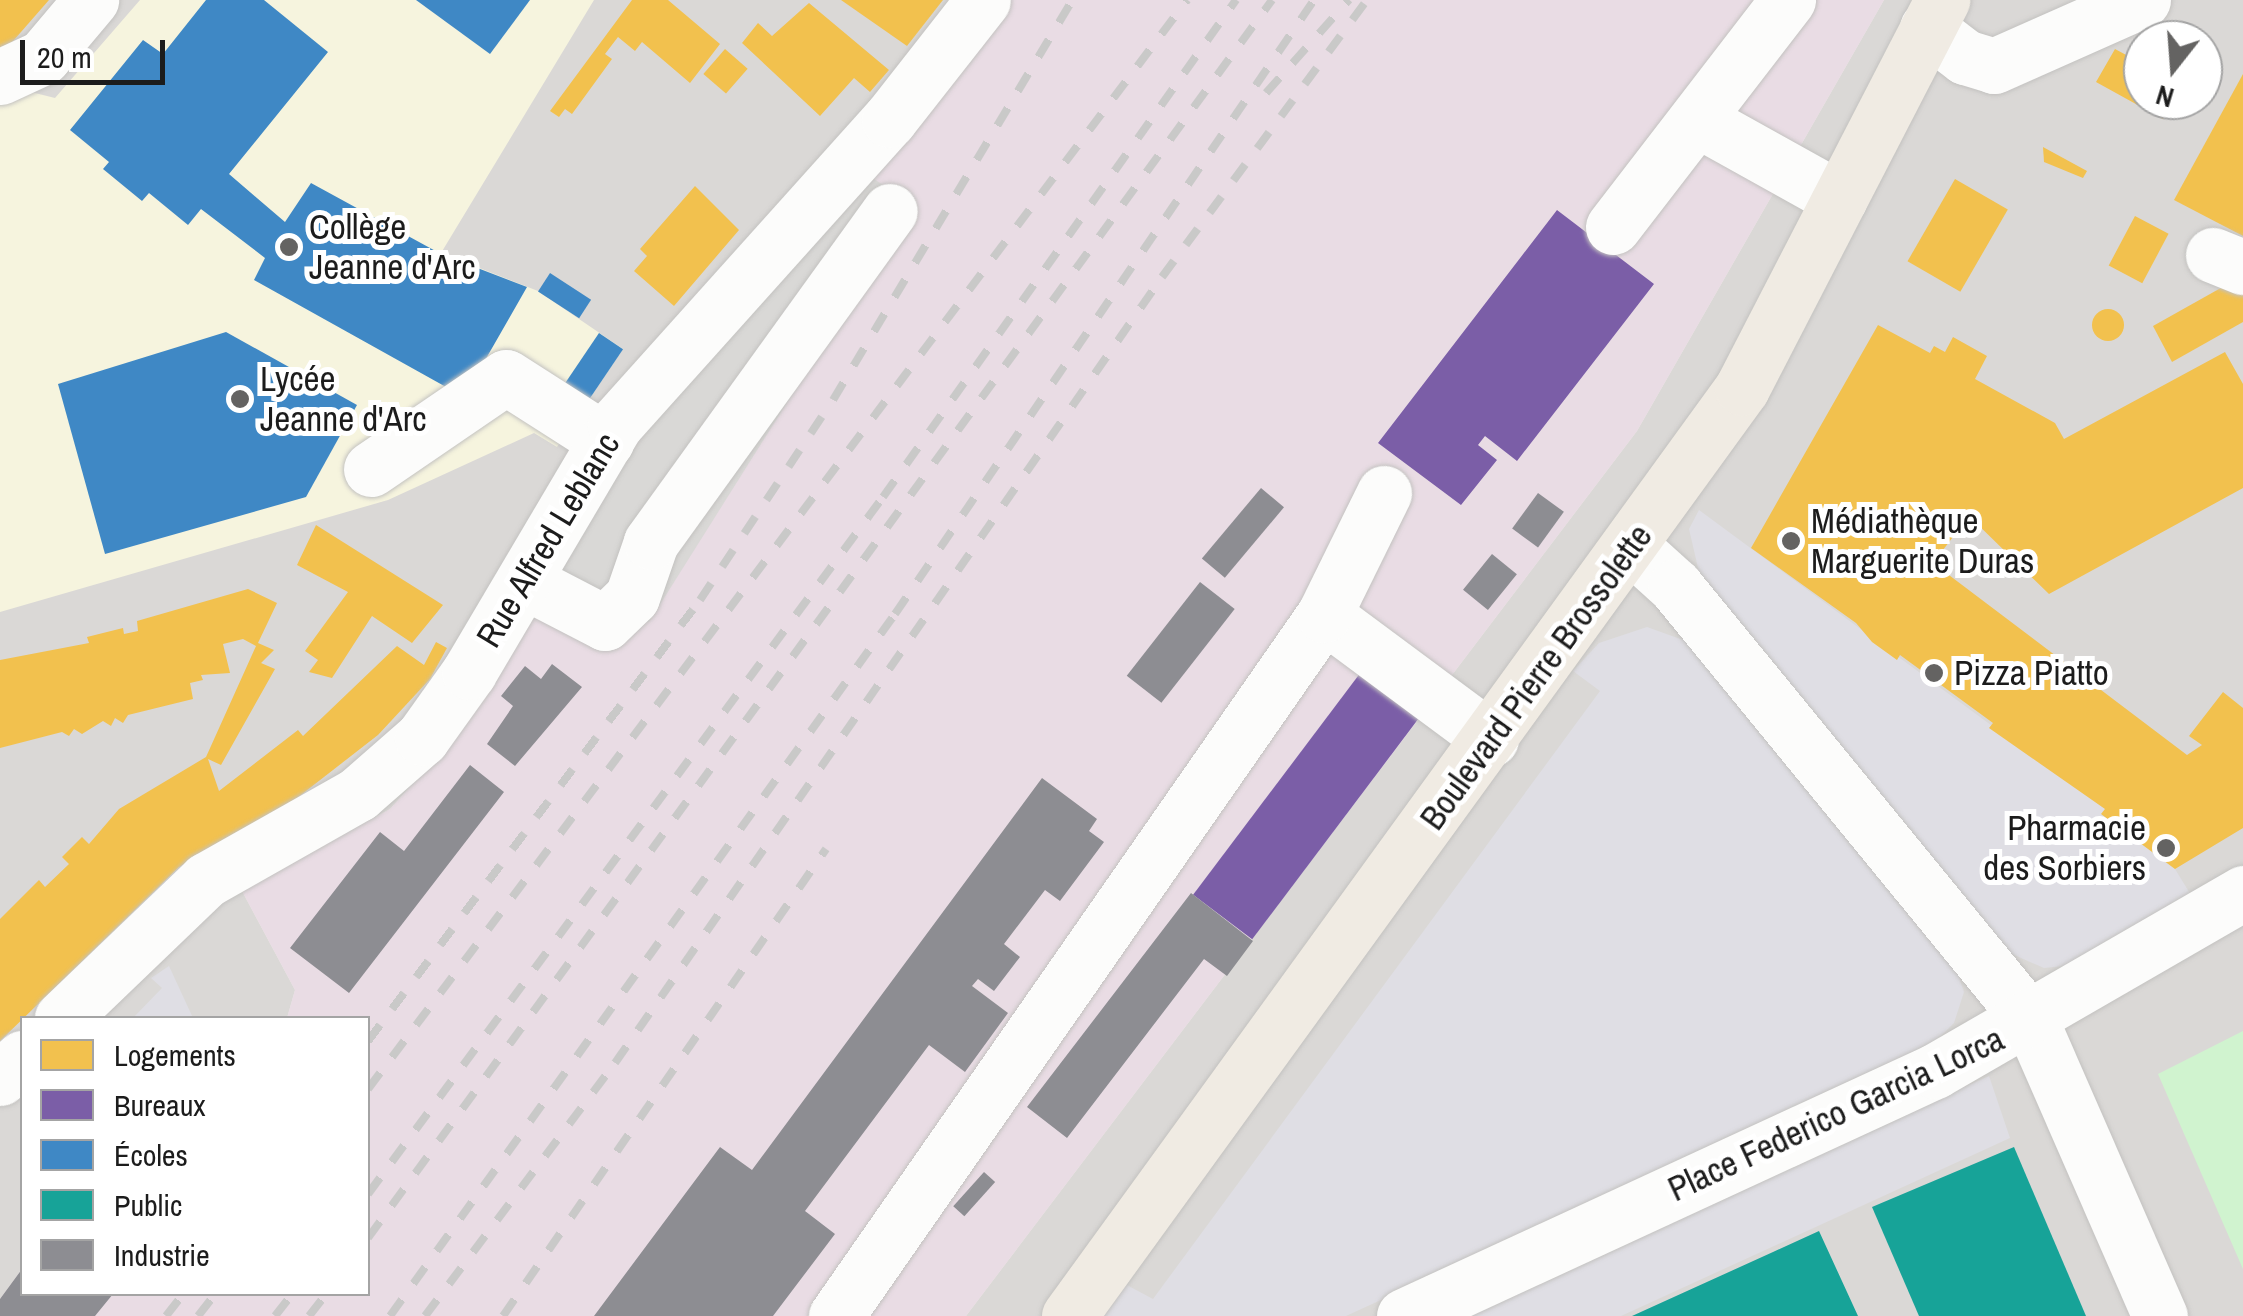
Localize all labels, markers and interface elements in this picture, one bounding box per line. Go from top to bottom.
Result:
scale bar [25,20,170,82]
north arrow [2123,20,2223,120]
text: 20 m [37,37,92,77]
text: N [2151,76,2178,117]
place label: Collège Jeanne d'Arc [309,206,476,288]
marker: Collège Jeanne d'Arc [278,236,300,258]
place label: Lycée Jeanne d'Arc [260,358,427,440]
marker: Lycée Jeanne d'Arc [229,388,251,410]
street label: Rue Alfred Leblanc [467,425,629,655]
place label: Médiathèque Marguerite Duras [1811,500,2034,582]
street label: Boulevard Pierre Brossolette [1411,516,1661,838]
marker: Médiathèque Marguerite Duras [1780,530,1802,552]
place label: Pizza Piatto [1954,652,2109,694]
marker: Pizza Piatto [1923,662,1945,684]
place label: Pharmacie des Sorbiers [1983,807,2146,889]
marker: Pharmacie des Sorbiers [2155,837,2177,859]
legend [20,1016,370,1296]
street label: Place Federico Garcia Lorca [1661,1018,2011,1210]
text: Logements [114,1035,236,1075]
text: Bureaux [114,1085,206,1125]
text: Écoles [114,1135,188,1175]
text: Public [114,1185,182,1225]
text: Industrie [114,1235,210,1275]

